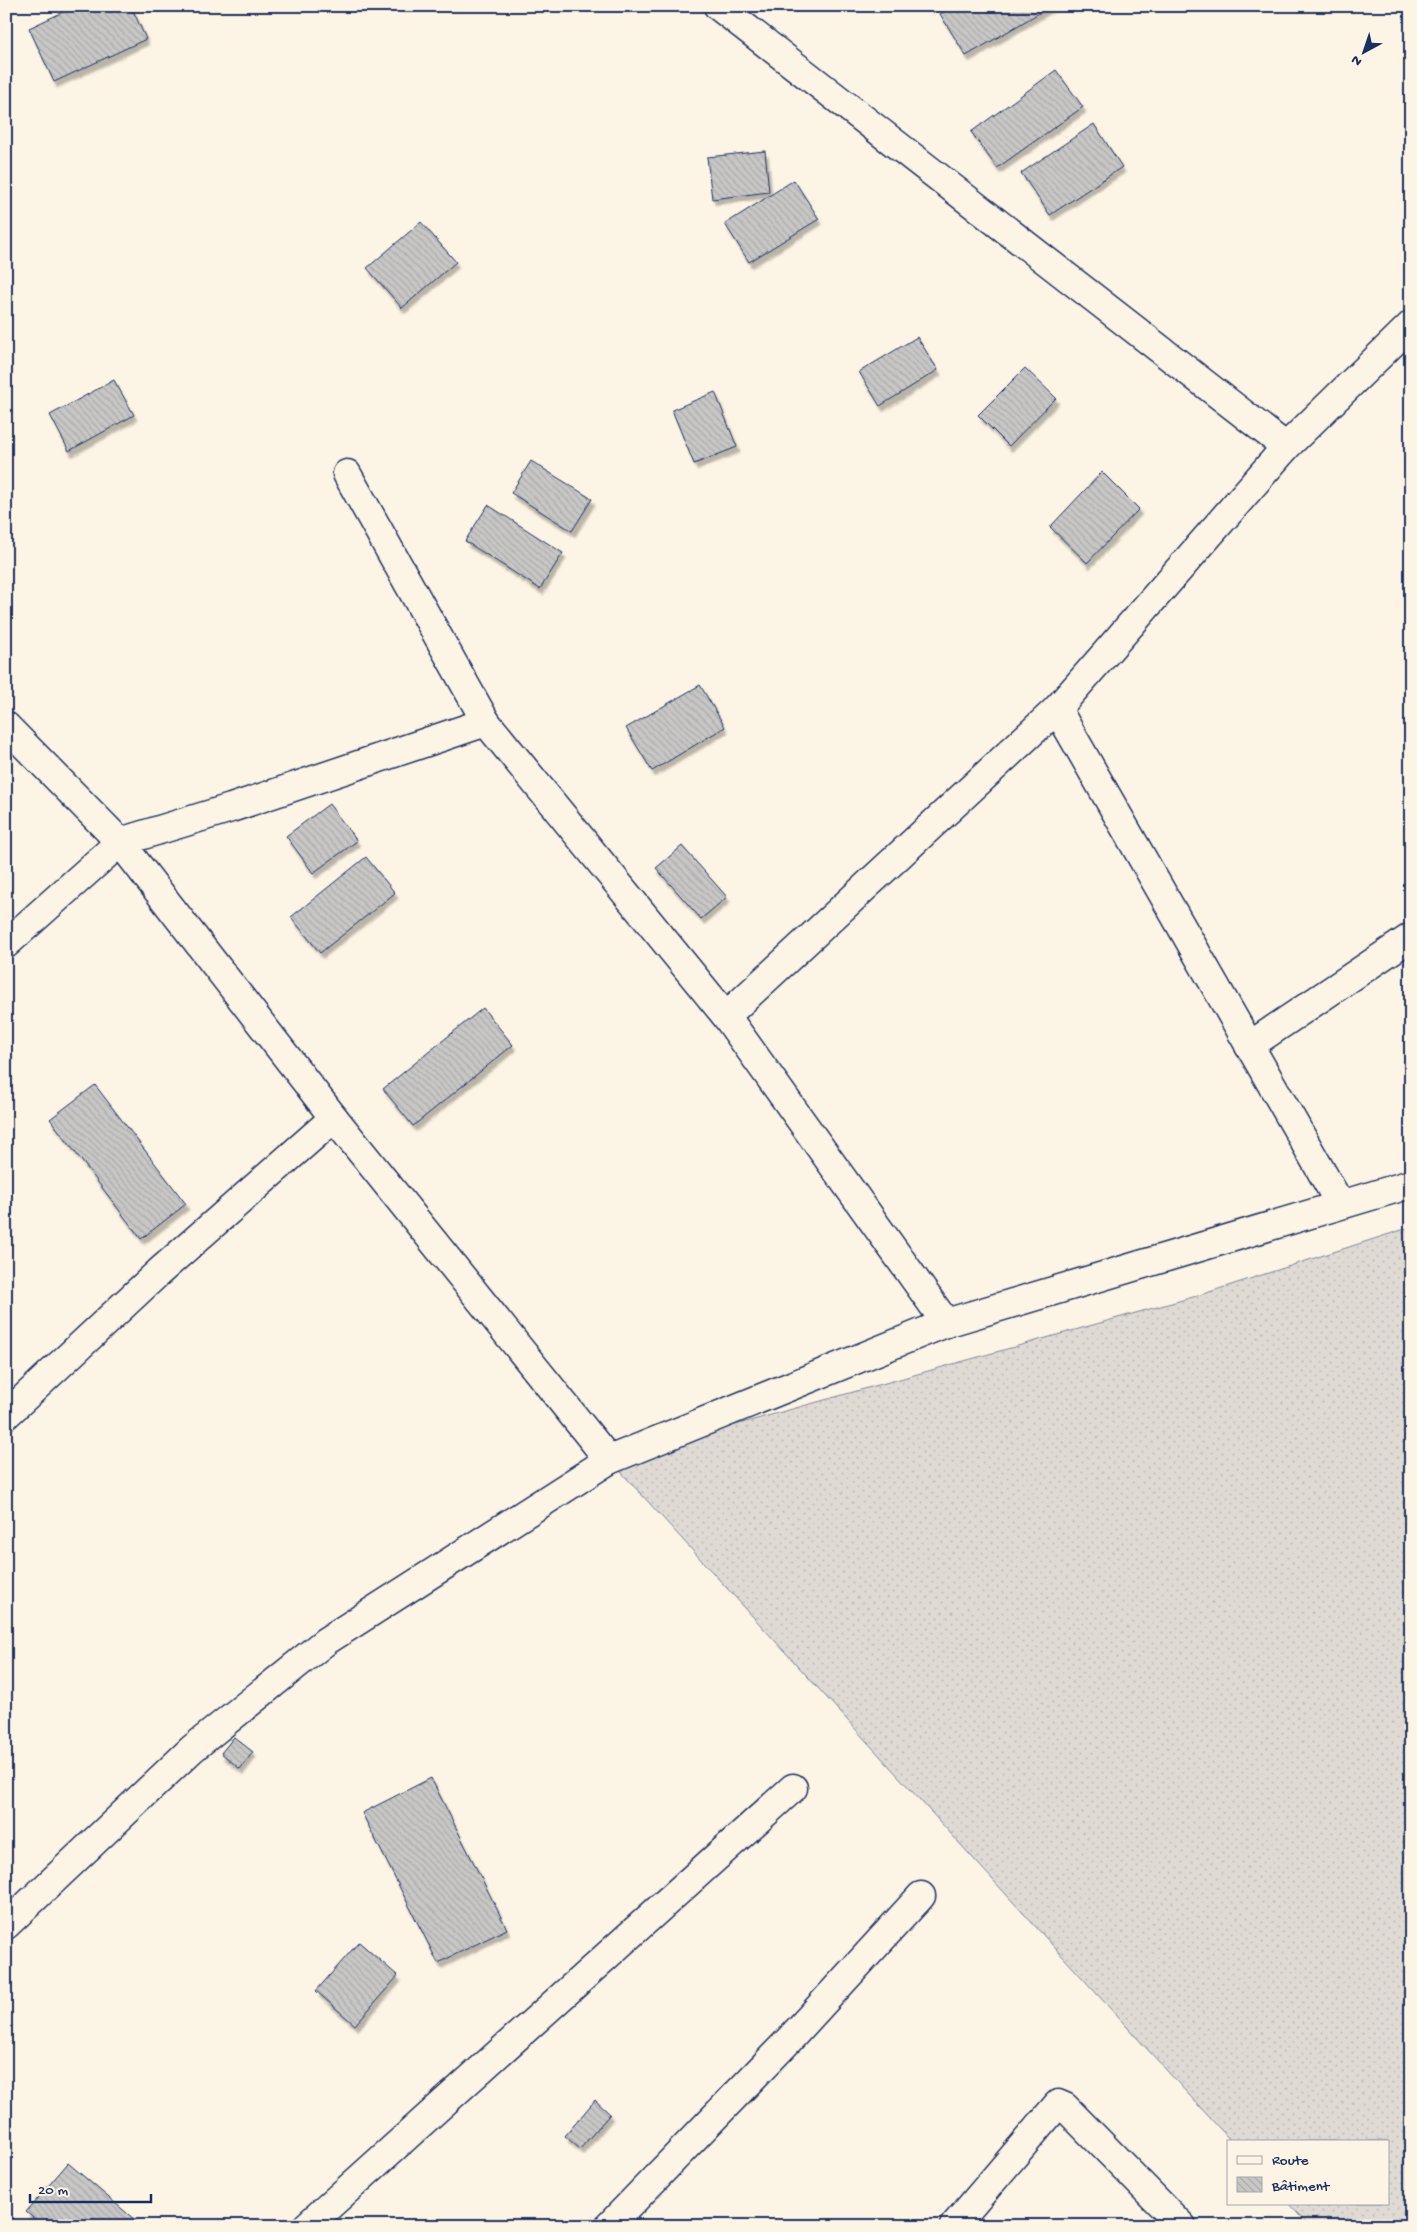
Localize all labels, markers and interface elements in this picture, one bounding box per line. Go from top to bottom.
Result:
north arrow [1340,28,1390,78]
text: N [1348,51,1366,69]
legend [1227,2140,1390,2204]
text: Route [1272,2152,1309,2170]
scale bar [30,2172,151,2204]
text: Bâtiment [1271,2178,1331,2196]
text: 20 m [38,2182,68,2200]

